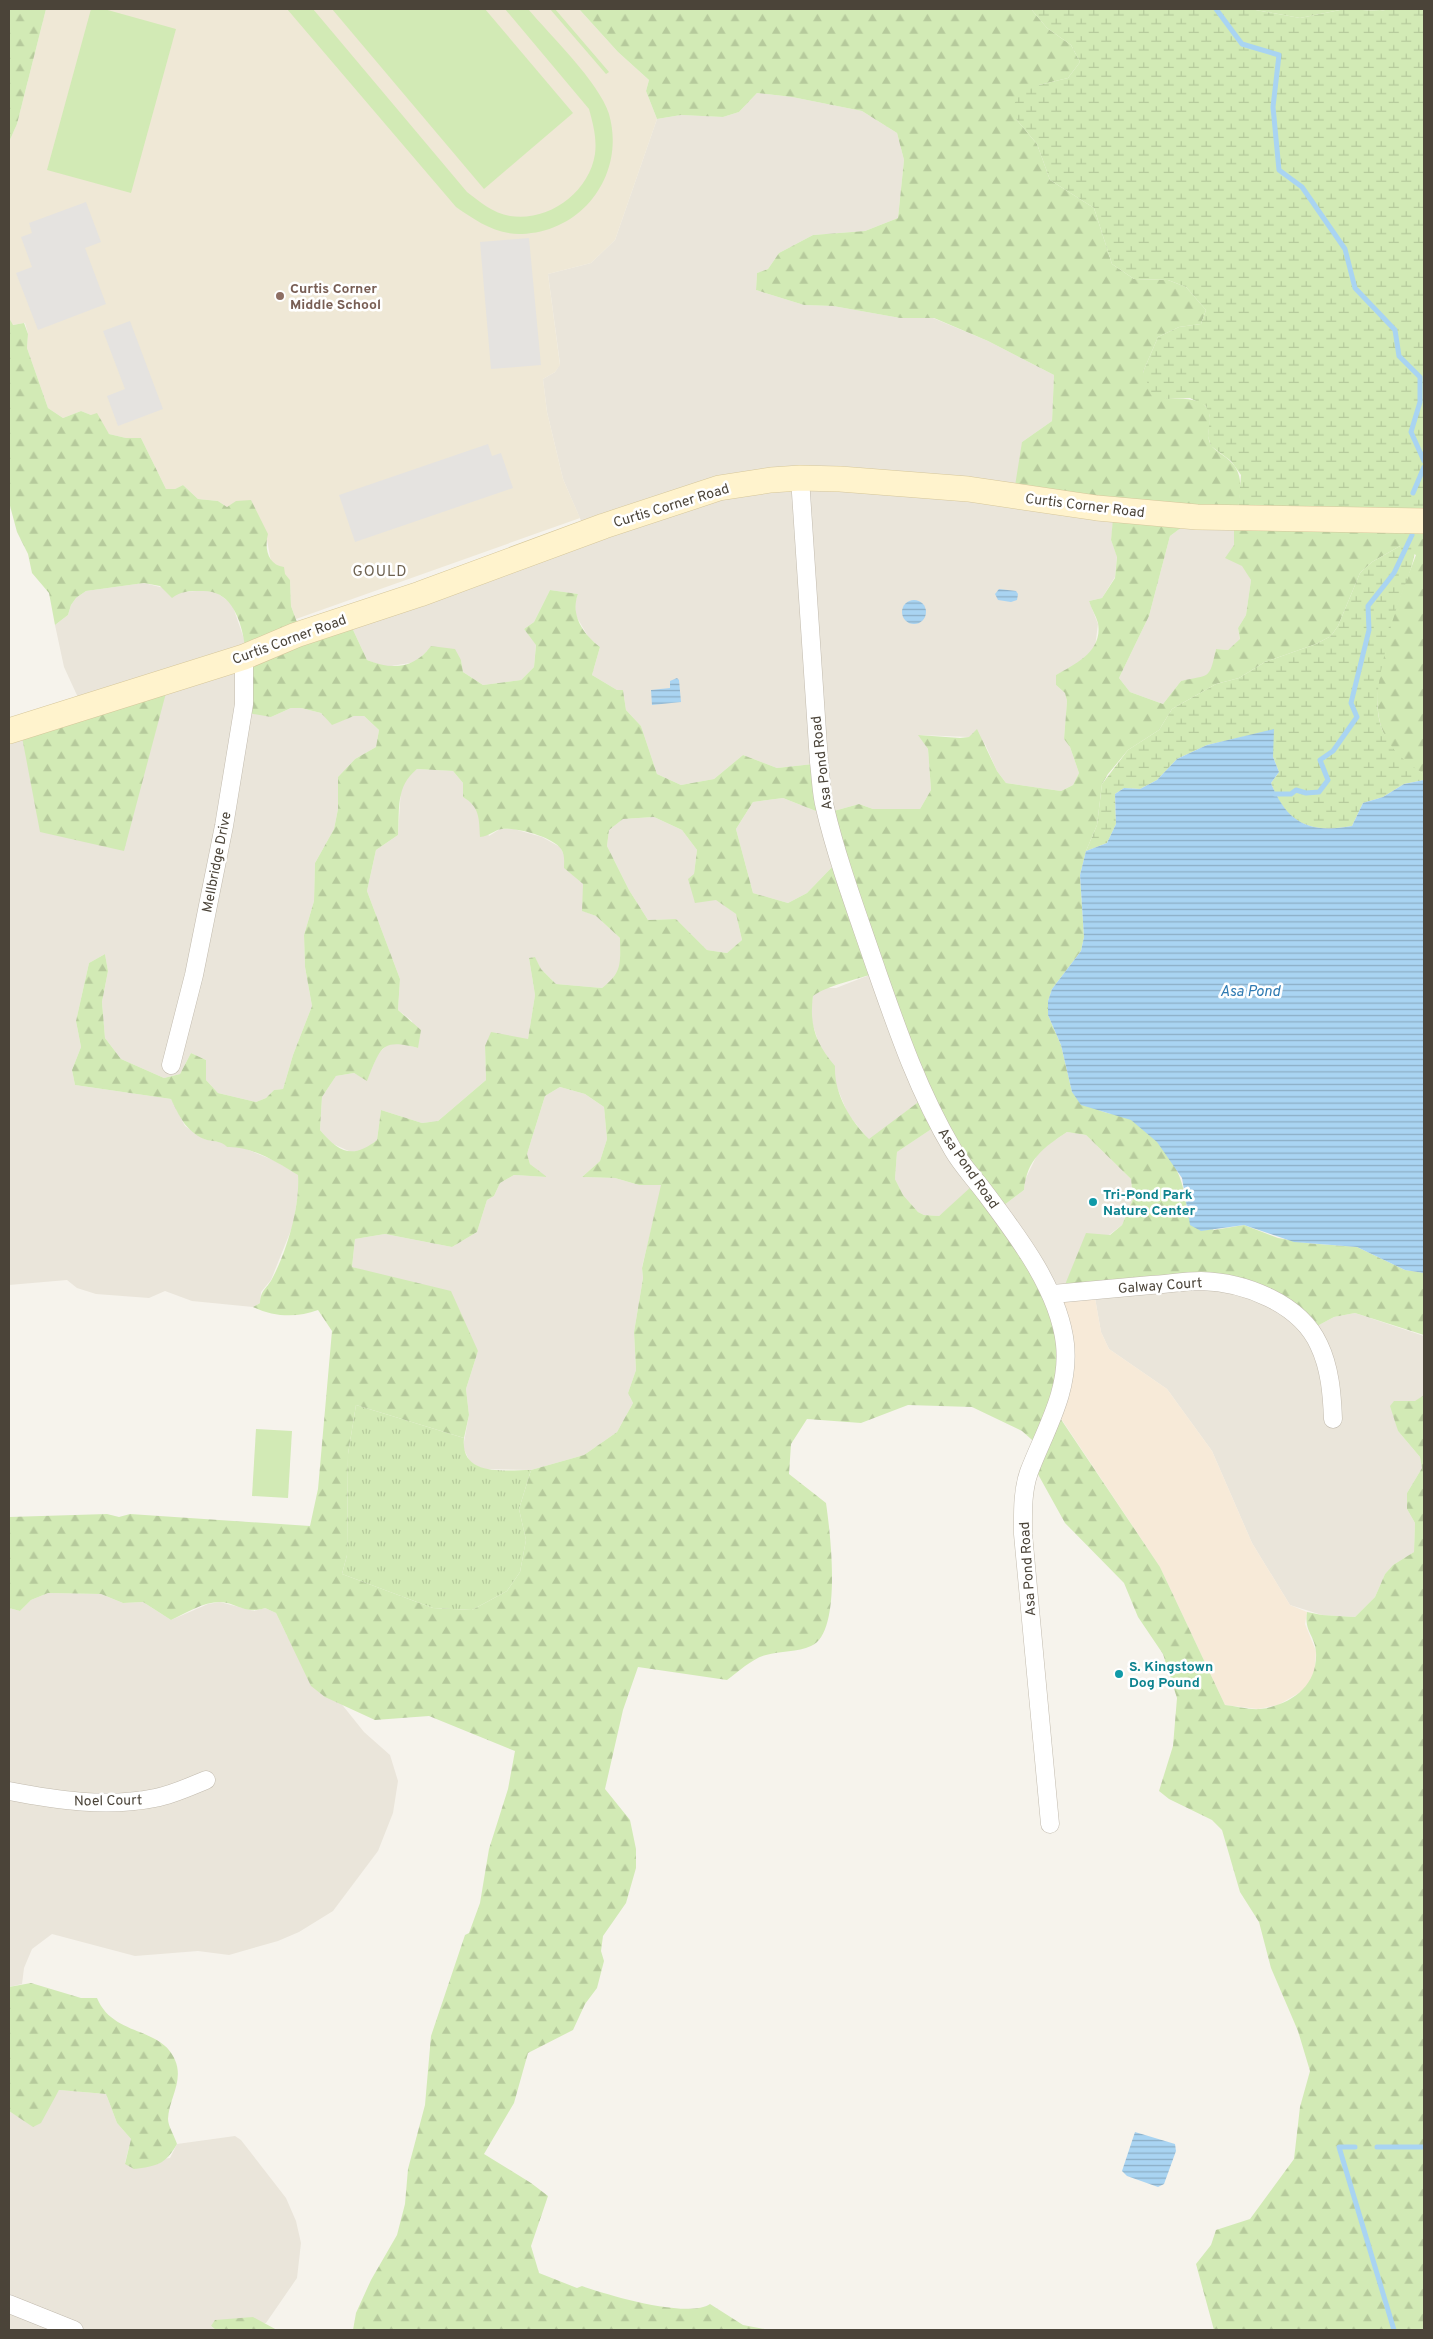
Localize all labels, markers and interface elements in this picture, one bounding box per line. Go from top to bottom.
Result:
place label: Curtis Corner Middle School [290,281,381,314]
marker: Curtis Corner Middle School [274,290,286,302]
street label: Curtis Corner Road [611,481,731,532]
street label: Curtis Corner Road [1024,491,1146,522]
district label: GOULD [352,563,408,582]
street label: Curtis Corner Road [230,612,349,669]
street label: Asa Pond Road [808,715,837,811]
street label: Mellbridge Drive [199,810,236,914]
water label: Asa Pond [1220,983,1281,1002]
street label: Asa Pond Road [934,1125,1002,1213]
place label: Tri-Pond Park Nature Center [1103,1187,1195,1220]
marker: Tri-Pond Park Nature Center [1087,1196,1099,1208]
street label: Galway Court [1117,1275,1203,1298]
street label: Asa Pond Road [1017,1521,1040,1617]
place label: S. Kingstown Dog Pound [1129,1659,1213,1692]
marker: S. Kingstown Dog Pound [1113,1668,1125,1680]
street label: Noel Court [74,1792,142,1811]

